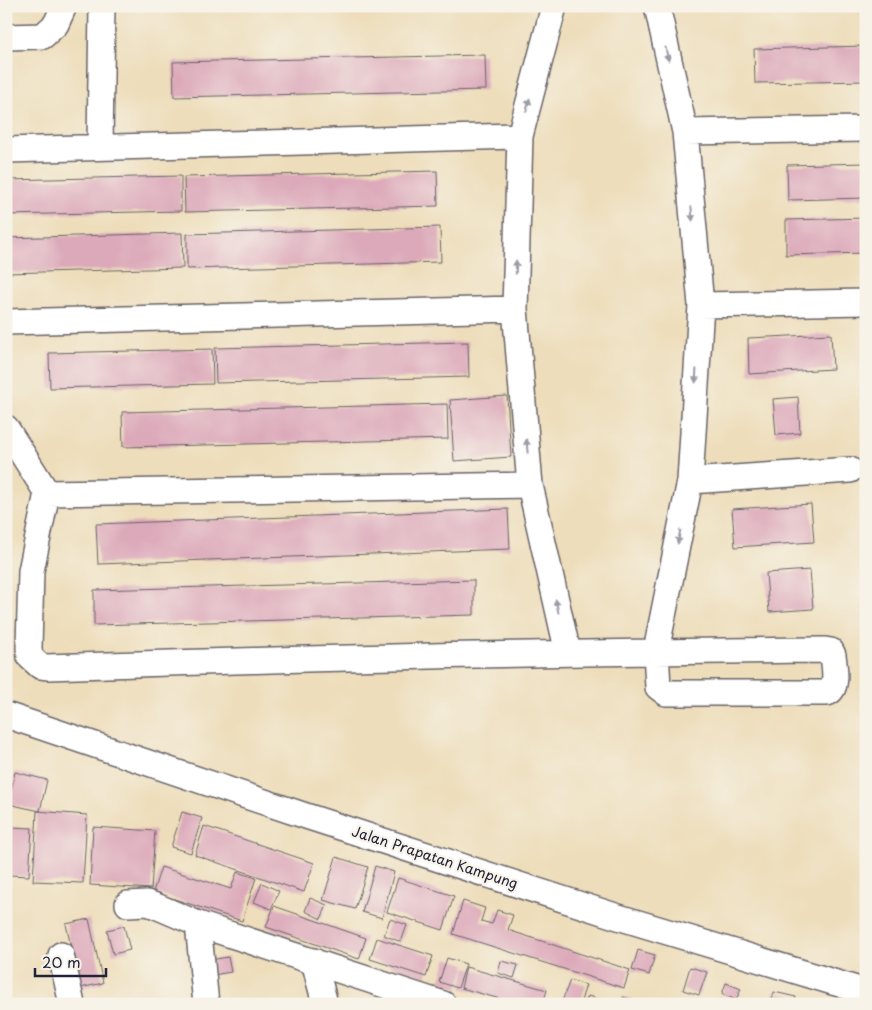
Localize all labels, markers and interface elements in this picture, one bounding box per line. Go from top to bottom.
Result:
one-way arrow [663,46,671,61]
one-way arrow [524,98,532,113]
one-way arrow [689,206,697,222]
one-way arrow [512,259,520,275]
one-way arrow [692,368,700,384]
one-way arrow [523,438,531,454]
one-way arrow [675,530,683,545]
one-way arrow [553,598,561,613]
street label: Jalan Prapatan Kampung [349,820,521,894]
scale bar [35,945,106,977]
text: 20 m [42,950,81,973]

